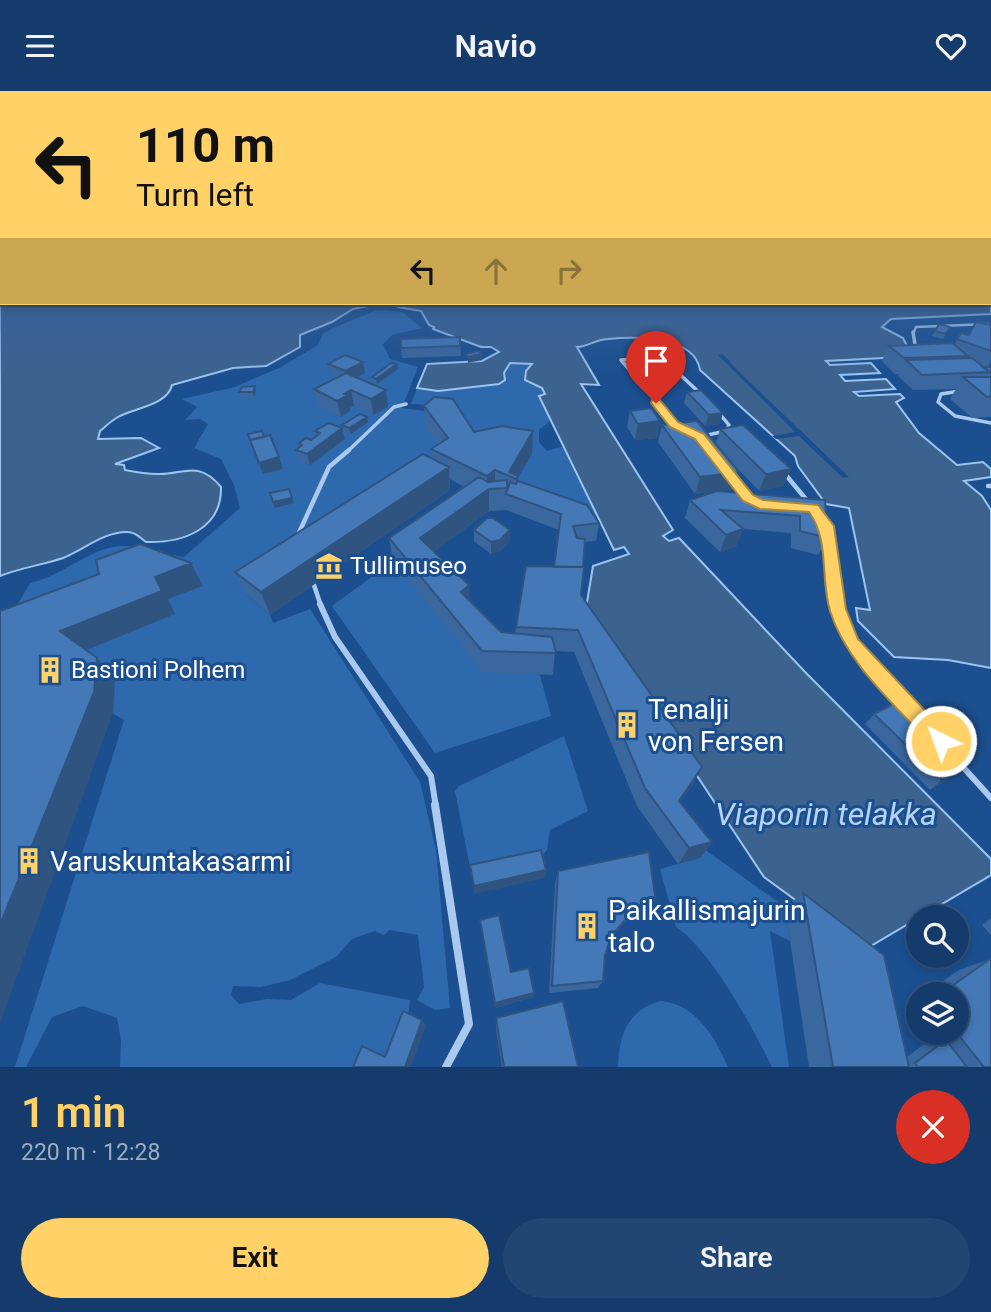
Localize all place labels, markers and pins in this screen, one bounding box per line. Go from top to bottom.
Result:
pin [626,331,686,403]
museum icon: Tullimuseo [314,551,344,581]
place label: Tullimuseo [350,552,467,580]
building icon: Bastioni Polhem [35,655,65,685]
place label: Bastioni Polhem [71,656,245,684]
place label: Tenalji von Fersen [648,693,784,758]
building icon: Tenalji von Fersen [612,710,642,740]
place label: Varuskuntakasarmi [50,845,291,878]
building icon: Varuskuntakasarmi [14,846,44,876]
place label: Paikallismajurin talo [608,894,806,959]
building icon: Paikallismajurin talo [572,911,602,941]

